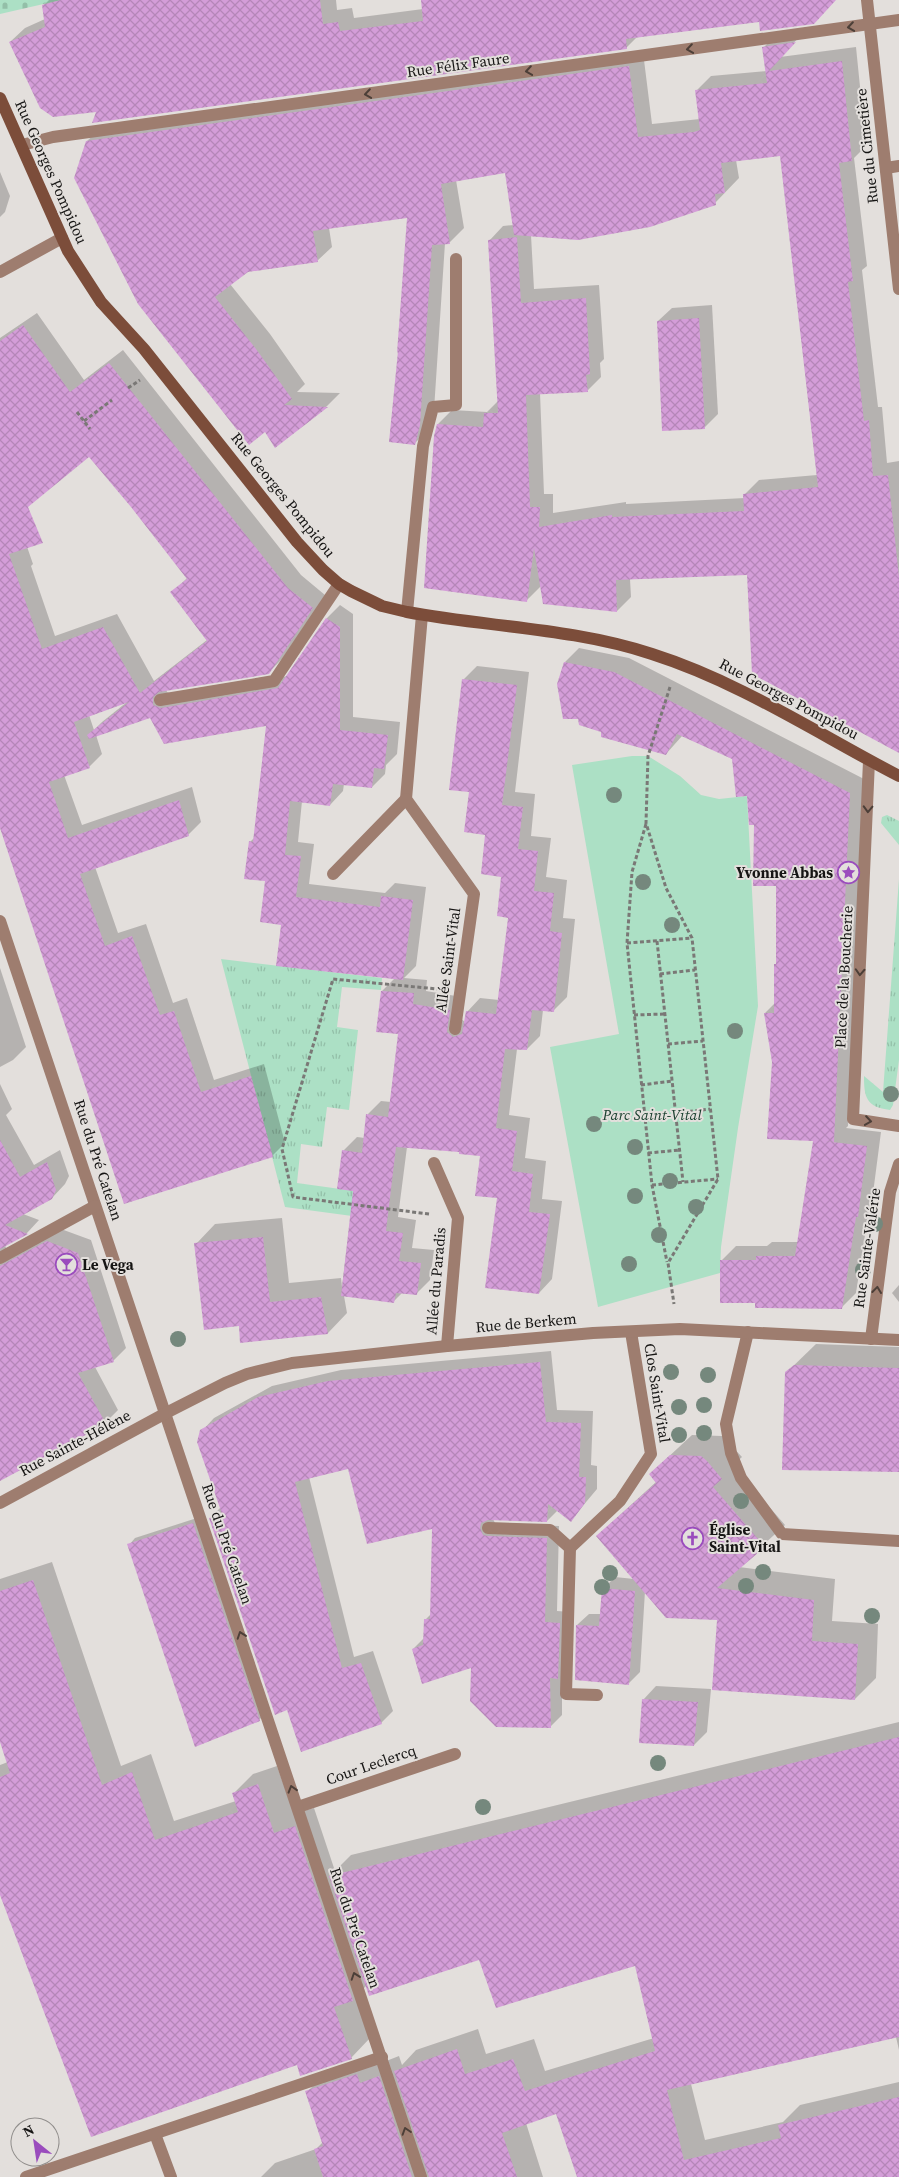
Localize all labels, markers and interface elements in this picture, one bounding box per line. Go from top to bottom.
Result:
one-way arrow [846,21,854,32]
one-way arrow [685,43,693,54]
street label: Rue Félix Faure [405,47,511,82]
one-way arrow [524,66,533,76]
street label: Rue du Cimetière [850,87,883,205]
one-way arrow [364,88,372,98]
street label: Rue Georges Pompidou [10,96,93,247]
street label: Rue Georges Pompidou [226,428,341,562]
street label: Rue Georges Pompidou [716,653,863,744]
one-way arrow [863,806,874,814]
place icon: Yvonne Abbas [837,861,861,885]
place label: Yvonne Abbas [736,862,833,883]
street label: Allée Saint-Vital [430,905,465,1014]
street label: Place de la Boucherie [829,905,858,1049]
one-way arrow [855,968,866,976]
street label: Rue du Pré Catelan [69,1096,128,1223]
park label: Parc Saint-Vital [601,1104,702,1125]
one-way arrow [864,1116,872,1126]
street label: Rue Sainte-Valérie [848,1186,885,1310]
street label: Allée du Paradis [420,1226,451,1336]
bar icon: Le Vega [54,1253,78,1277]
place label: Le Vega [82,1254,135,1275]
one-way arrow [871,1286,882,1294]
street label: Rue de Berkem [475,1308,578,1337]
street label: Clos Saint-Vital [639,1342,676,1445]
street label: Rue Sainte-Hélène [15,1404,134,1481]
street label: Rue du Pré Catelan [197,1481,258,1607]
place label: Église Saint-Vital [709,1519,781,1557]
church icon: Église Saint-Vital [681,1527,705,1551]
one-way arrow [236,1631,246,1640]
street label: Cour Leclercq [323,1739,419,1790]
one-way arrow [288,1785,298,1794]
street label: Rue du Pré Catelan [325,1865,386,1991]
one-way arrow [350,1973,360,1981]
north arrow [10,2117,60,2167]
text: N [19,2120,38,2142]
one-way arrow [402,2127,412,2135]

